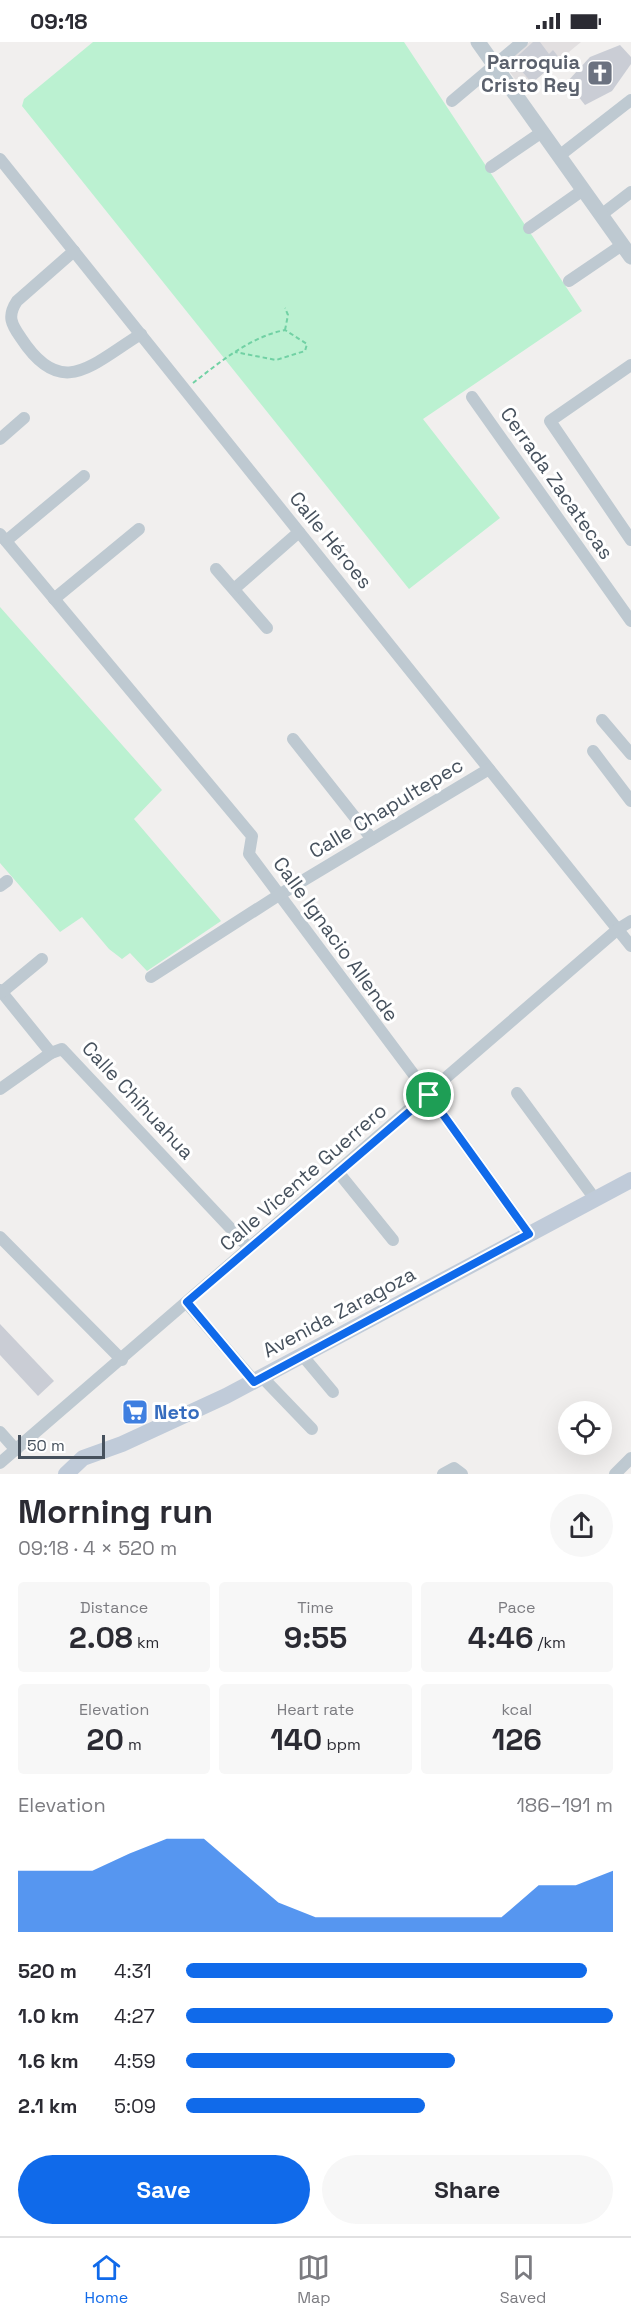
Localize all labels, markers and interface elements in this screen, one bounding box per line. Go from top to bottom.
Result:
text: 09:18 [30,7,88,35]
place label: Parroquia Cristo Rey [481,49,580,98]
church icon: Parroquia Cristo Rey [585,58,615,88]
street label: Cerrada Zacatecas [495,402,619,564]
street label: Calle Héroes [284,486,378,594]
street label: Calle Chapultepec [304,752,468,864]
street label: Calle Ignacio Allende [267,851,405,1027]
street label: Calle Chihuahua [76,1035,200,1165]
pin [403,1069,454,1120]
icon: arrive [412,1078,445,1111]
street label: Calle Vicente Guerrero [214,1097,392,1257]
street label: Avenida Zaragoza [258,1261,420,1363]
supermarket icon: Neto [120,1397,150,1427]
place label: Neto [154,1399,200,1425]
map controls [558,1401,612,1455]
button: locate [558,1401,612,1455]
scale bar [18,1432,105,1460]
text: 50 m [27,1435,65,1456]
text: Morning run [18,1491,213,1533]
button: share [550,1494,613,1557]
text: 09:18 · 4 × 520 m [18,1535,177,1561]
text: Distance [80,1597,148,1618]
text: Time [297,1597,334,1618]
text: Pace [498,1597,536,1618]
text: 2.08 [69,1618,133,1657]
text: 9:55 [284,1618,347,1657]
text: 4:46 [468,1618,533,1657]
text: km [133,1632,159,1653]
text: /km [533,1632,566,1653]
text: Elevation [79,1699,149,1720]
text: Heart rate [277,1699,354,1720]
text: kcal [501,1699,532,1720]
text: 20 [87,1720,124,1759]
text: 140 [270,1720,322,1759]
text: 126 [492,1720,542,1759]
text: m [124,1734,142,1755]
text: bpm [322,1734,361,1755]
text: Elevation [18,1792,106,1818]
text: 186–191 m [517,1792,613,1818]
text: 520 m [18,1958,77,1984]
text: 4:31 [114,1958,152,1984]
text: 1.0 km [18,2003,79,2029]
text: 4:27 [114,2003,155,2029]
text: 1.6 km [18,2048,79,2074]
text: 4:59 [114,2048,156,2074]
text: 2.1 km [18,2093,77,2119]
text: 5:09 [114,2093,156,2119]
button: Save [18,2155,310,2224]
button: Share [322,2155,613,2224]
tab: Home [85,2251,128,2308]
tab: Map [297,2251,331,2308]
tab: Saved [500,2251,546,2308]

